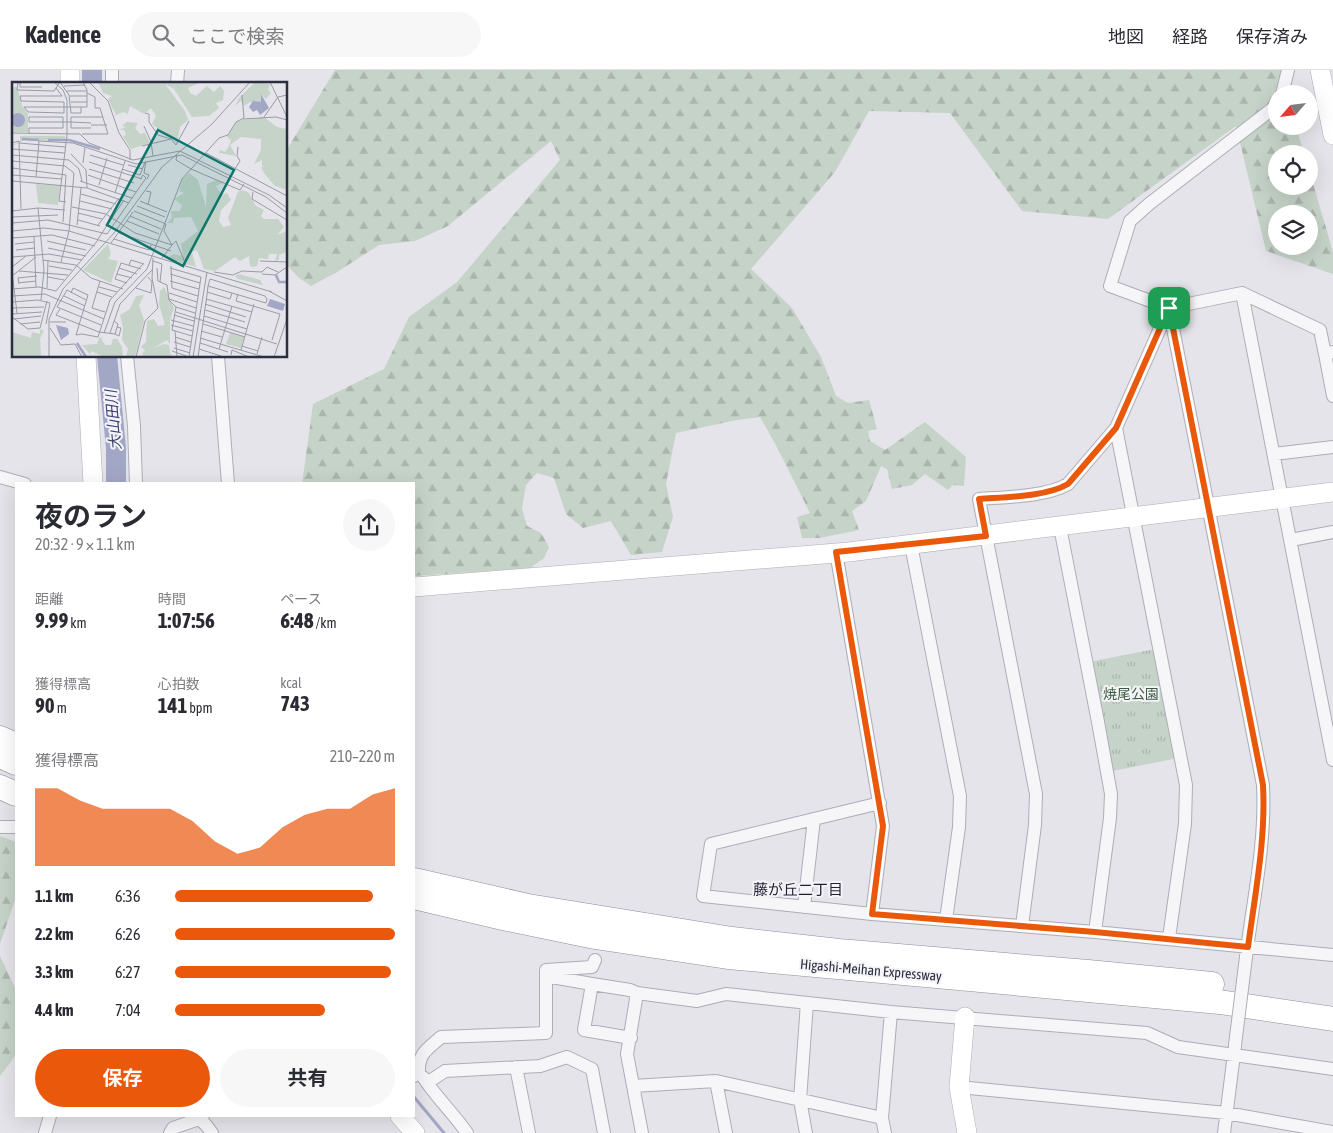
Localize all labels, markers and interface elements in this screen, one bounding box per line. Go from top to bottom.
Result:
search box [131,12,481,57]
text: Kadence [25,21,101,48]
icon: search [149,21,177,49]
text: ここで検索 [189,25,284,47]
text: 地図 [1108,26,1144,47]
text: 経路 [1172,26,1208,47]
text: 保存済み [1236,26,1308,47]
inset map [12,82,288,358]
north arrow [1268,85,1318,135]
map controls [1268,85,1318,255]
button: locate [1268,145,1318,195]
button: layers [1268,205,1318,255]
pin [1148,287,1190,329]
icon: arrive [1155,294,1183,322]
water label: 大山田川 [102,387,124,451]
button: share [343,499,395,551]
text: 夜のラン [35,500,147,532]
text: 20:32 · 9 × 1.1 km [35,535,135,553]
text: 距離 [35,591,63,607]
text: 時間 [158,591,186,607]
text: ペース [280,591,322,607]
text: 9.99 [35,608,68,632]
text: 1:07:56 [158,608,215,632]
text: 6:48 [280,608,314,632]
text: km [68,615,87,631]
text: /km [314,615,337,631]
text: kcal [280,675,302,691]
text: 獲得標高 [35,676,91,692]
text: 心拍数 [158,676,200,692]
park label: 焼尾公園 [1103,686,1159,702]
text: 743 [280,691,310,715]
text: 90 [35,693,55,717]
text: 141 [158,693,187,717]
text: m [55,700,67,716]
text: bpm [187,700,213,716]
text: 210–220 m [330,747,395,765]
text: 獲得標高 [35,751,99,769]
district label: 藤が丘二丁目 [753,881,843,898]
text: 1.1 km [35,887,74,905]
text: 6:36 [115,887,140,905]
text: 2.2 km [35,925,74,943]
text: 6:26 [115,925,140,943]
street label: Higashi-Meihan Expressway [799,956,943,984]
text: 3.3 km [35,963,74,981]
text: 6:27 [115,963,140,981]
text: 4.4 km [35,1001,74,1019]
text: 7:04 [115,1001,141,1019]
button: 保存 [35,1049,210,1107]
button: 共有 [220,1049,395,1107]

